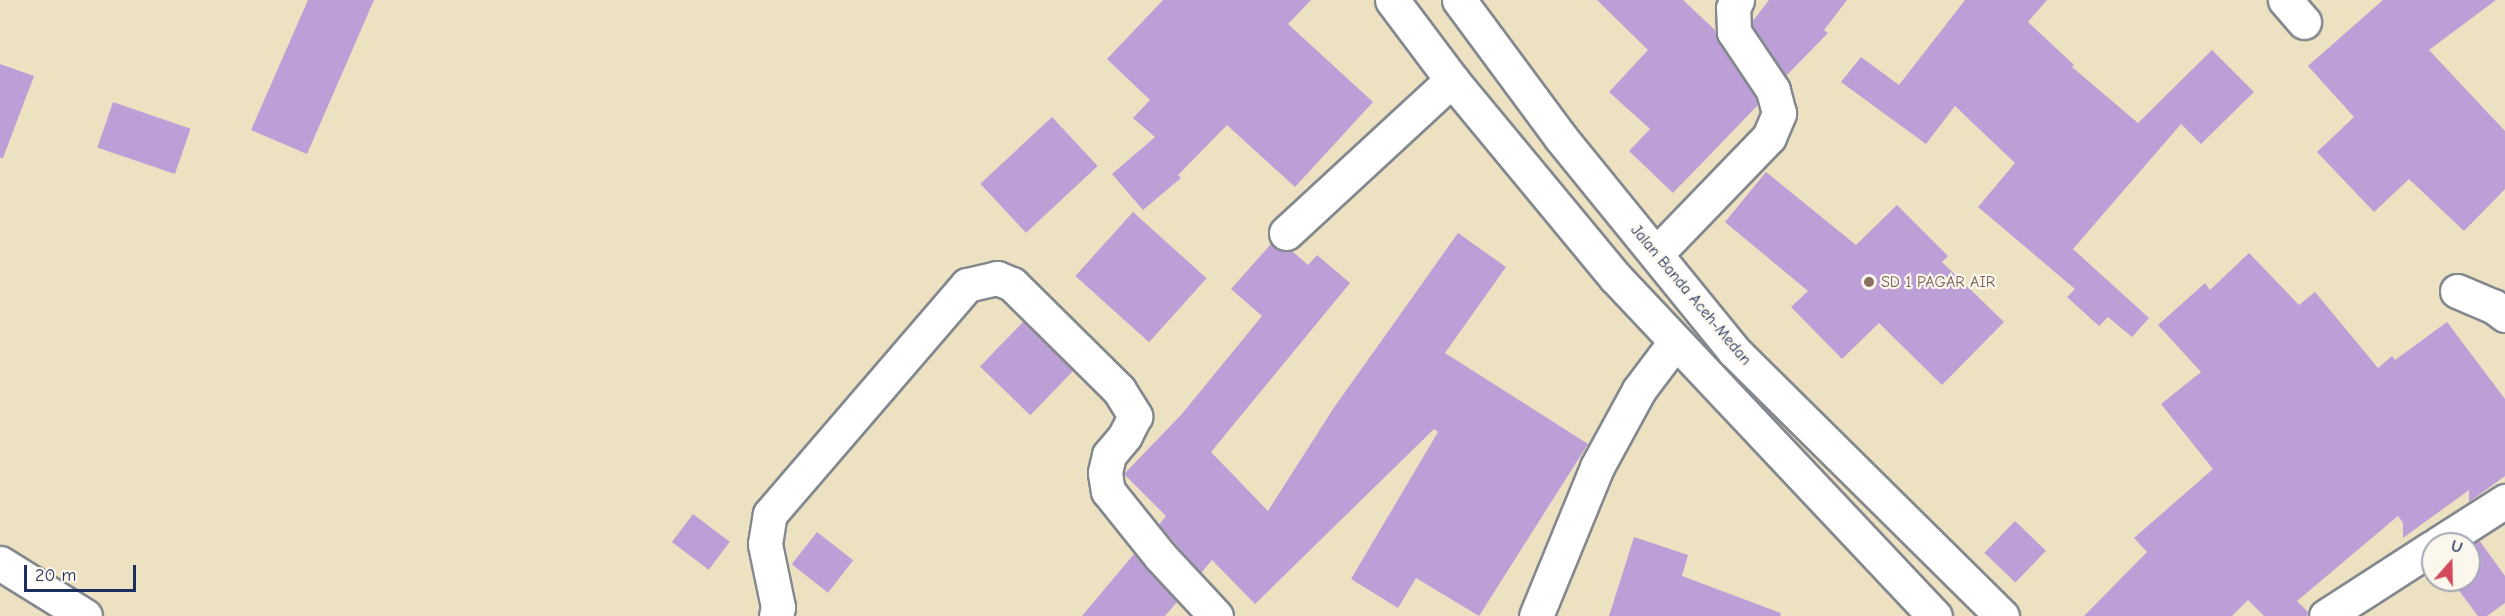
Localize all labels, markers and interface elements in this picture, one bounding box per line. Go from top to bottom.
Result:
street label: Jalan Banda Aceh-Medan [1627,221,1755,369]
place label: SD 1 PAGAR AIR [1881,272,1995,292]
marker: SD 1 PAGAR AIR [1862,275,1876,289]
north arrow [2421,532,2481,592]
text: U [2448,537,2465,557]
scale bar [27,553,140,591]
text: 20 m [35,565,76,586]

